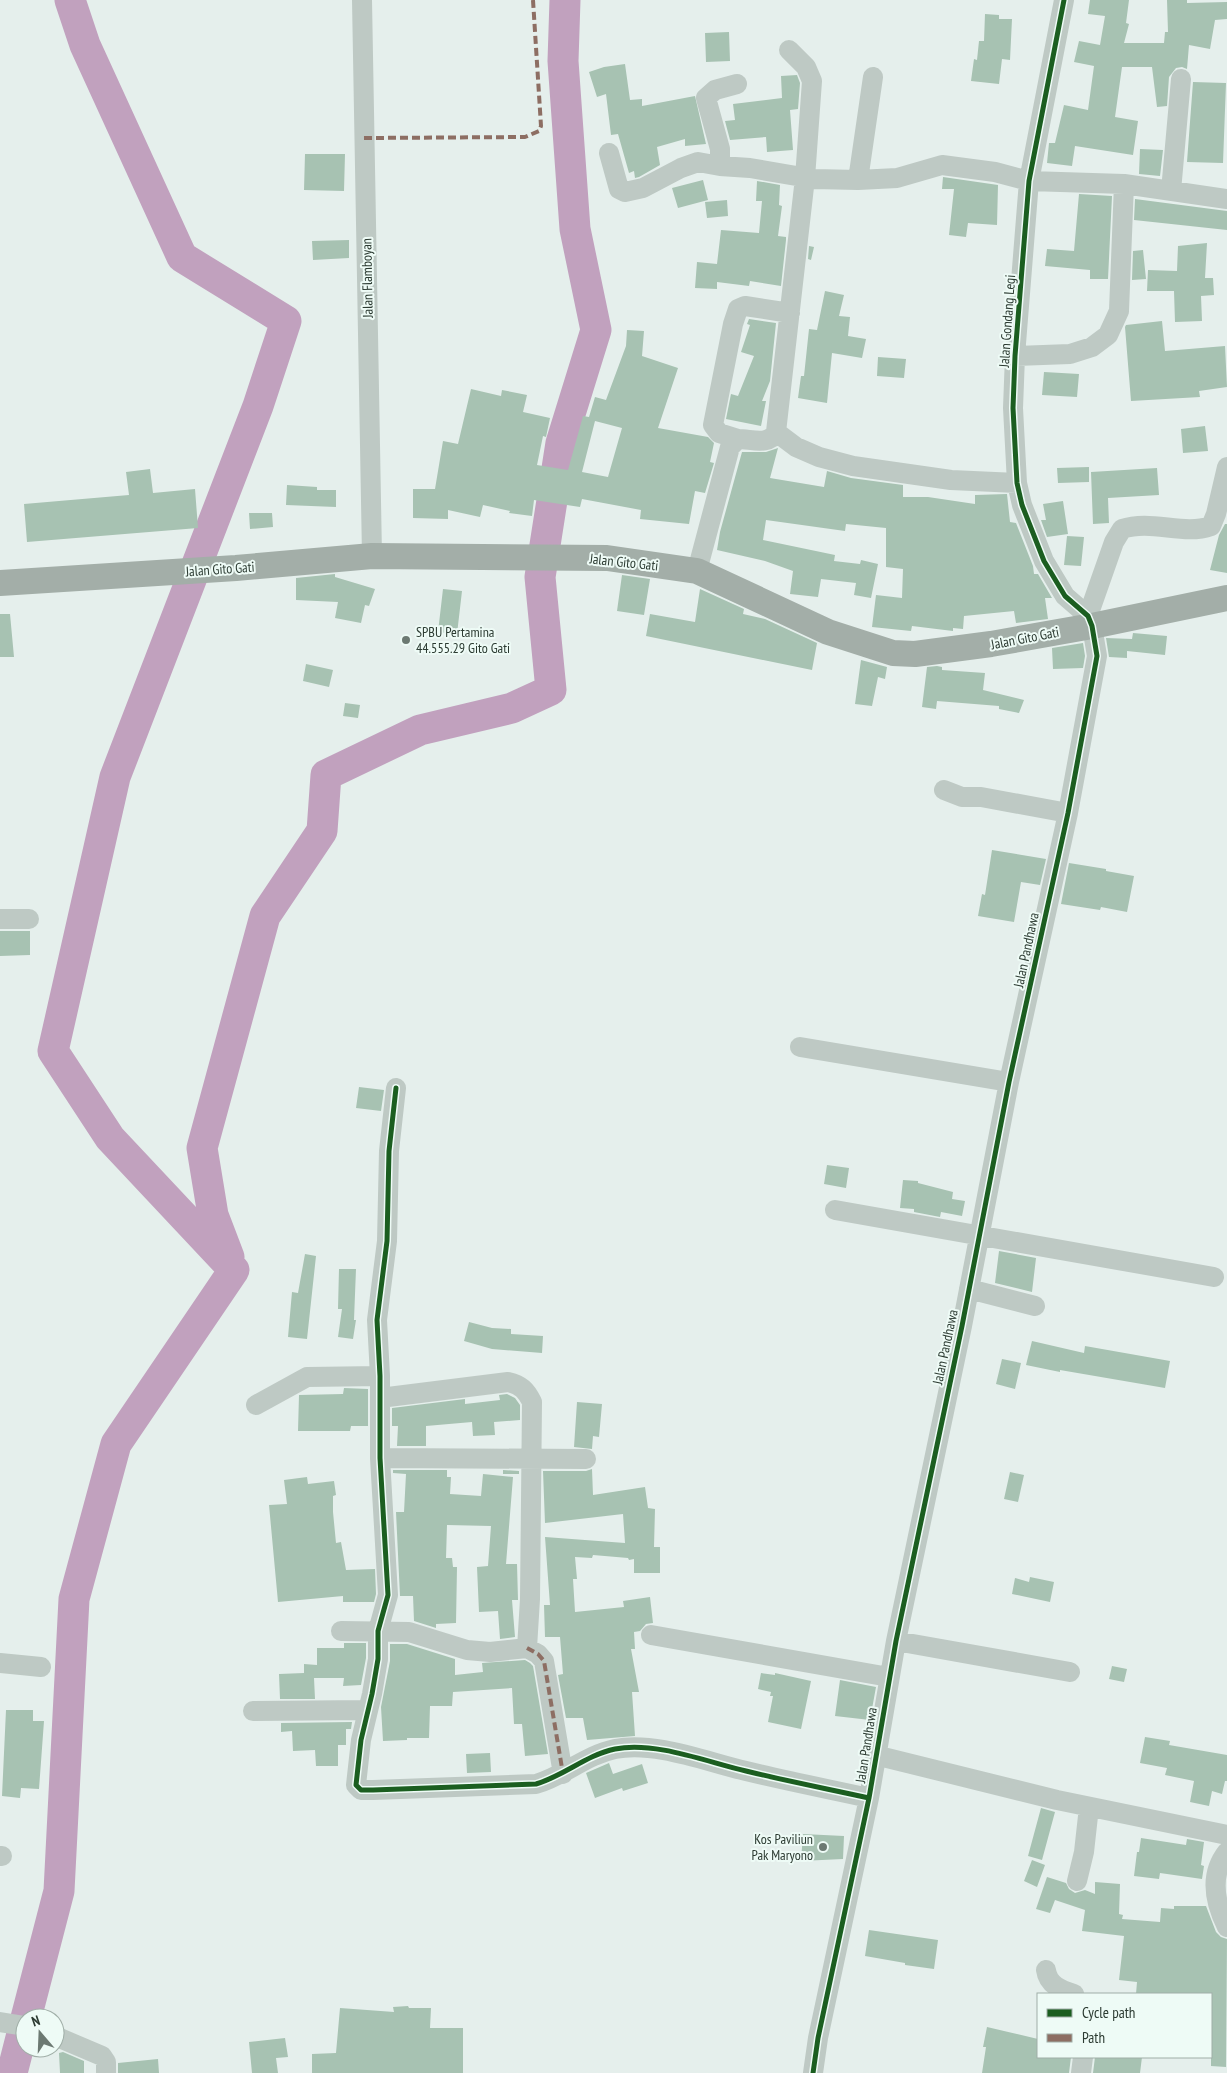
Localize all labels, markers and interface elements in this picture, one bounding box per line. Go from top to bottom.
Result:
street label: Jalan Flamboyan [357,238,377,319]
street label: Jalan Gondang Legi [995,274,1019,369]
street label: Jalan Gito Gati [588,549,659,575]
street label: Jalan Gito Gati [184,558,255,580]
place label: SPBU Pertamina 44.555.29 Gito Gati [416,623,510,657]
street label: Jalan Gito Gati [988,623,1061,654]
marker: SPBU Pertamina 44.555.29 Gito Gati [400,634,412,646]
street label: Jalan Pandhawa [1009,911,1043,990]
street label: Jalan Pandhawa [928,1308,962,1387]
street label: Jalan Pandhawa [851,1706,881,1785]
place label: Kos Paviliun Pak Maryono [752,1830,813,1864]
marker: Kos Paviliun Pak Maryono [817,1841,829,1853]
legend [1037,1993,1212,2058]
text: Cycle path [1082,2003,1135,2022]
north arrow [15,2008,65,2058]
text: N [29,2011,42,2030]
text: Path [1082,2028,1105,2047]

